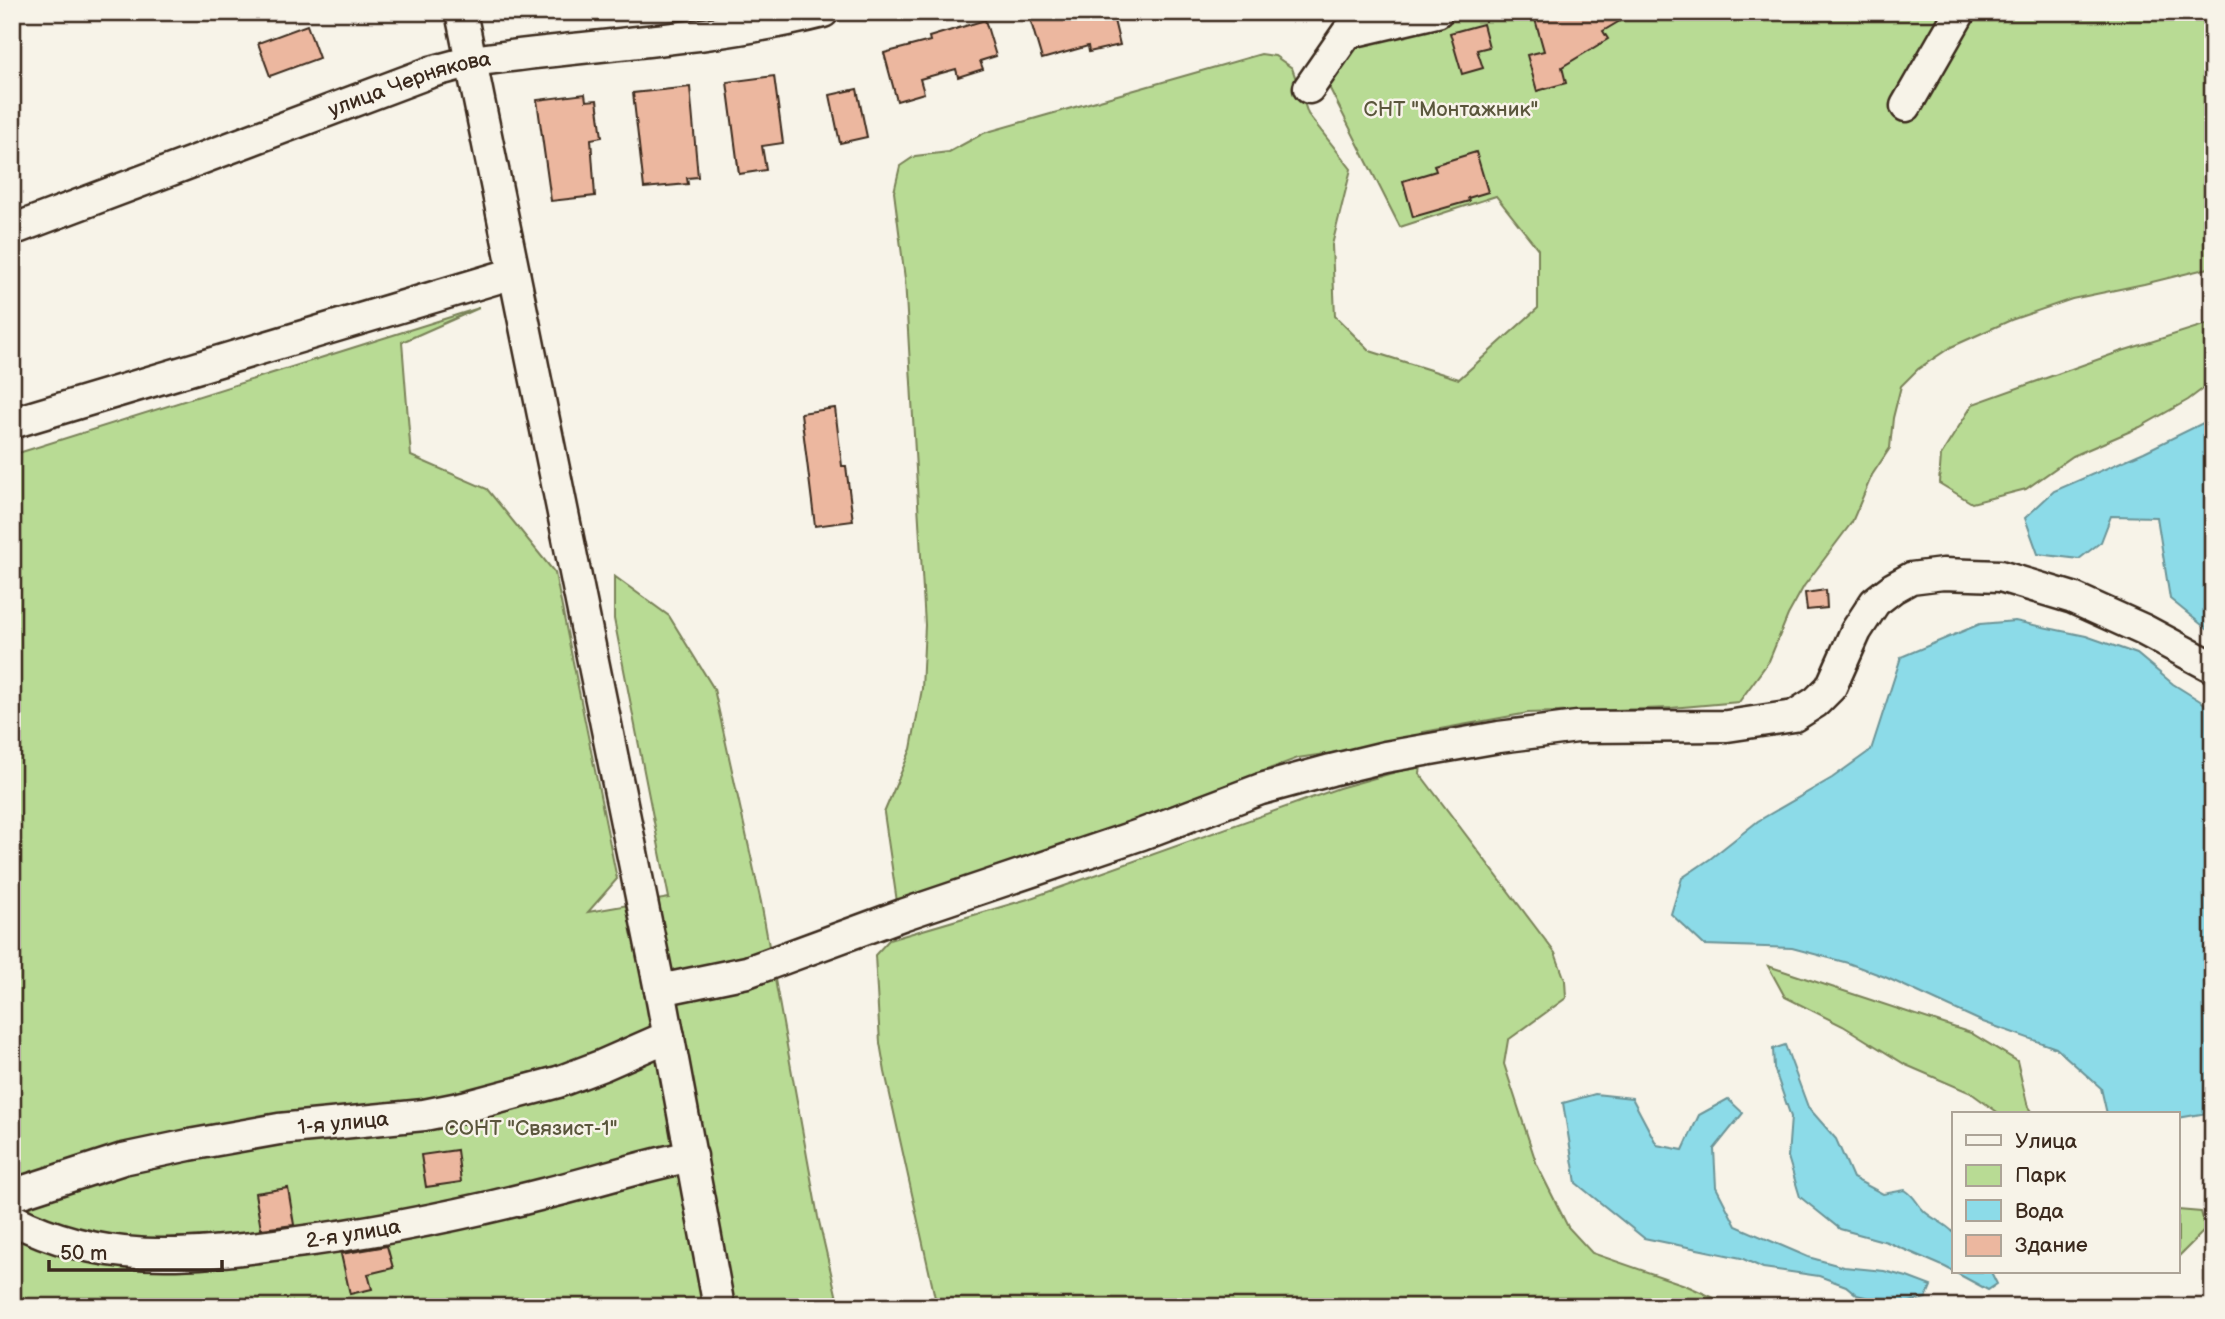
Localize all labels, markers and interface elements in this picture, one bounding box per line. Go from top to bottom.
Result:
street label: улица Чернякова [325,46,493,123]
park label: СНТ "Монтажник" [1364,97,1538,122]
street label: 1-я улица [297,1106,390,1140]
legend [1952,1112,2180,1274]
park label: СОНТ "Связист-1" [445,1116,618,1141]
text: Улица [2015,1129,2078,1154]
text: Парк [2015,1163,2066,1188]
text: Вода [2015,1199,2064,1224]
street label: 2-я улица [304,1214,403,1254]
scale bar [49,1228,222,1272]
text: Здание [2015,1233,2088,1258]
text: 50 m [60,1241,107,1266]

